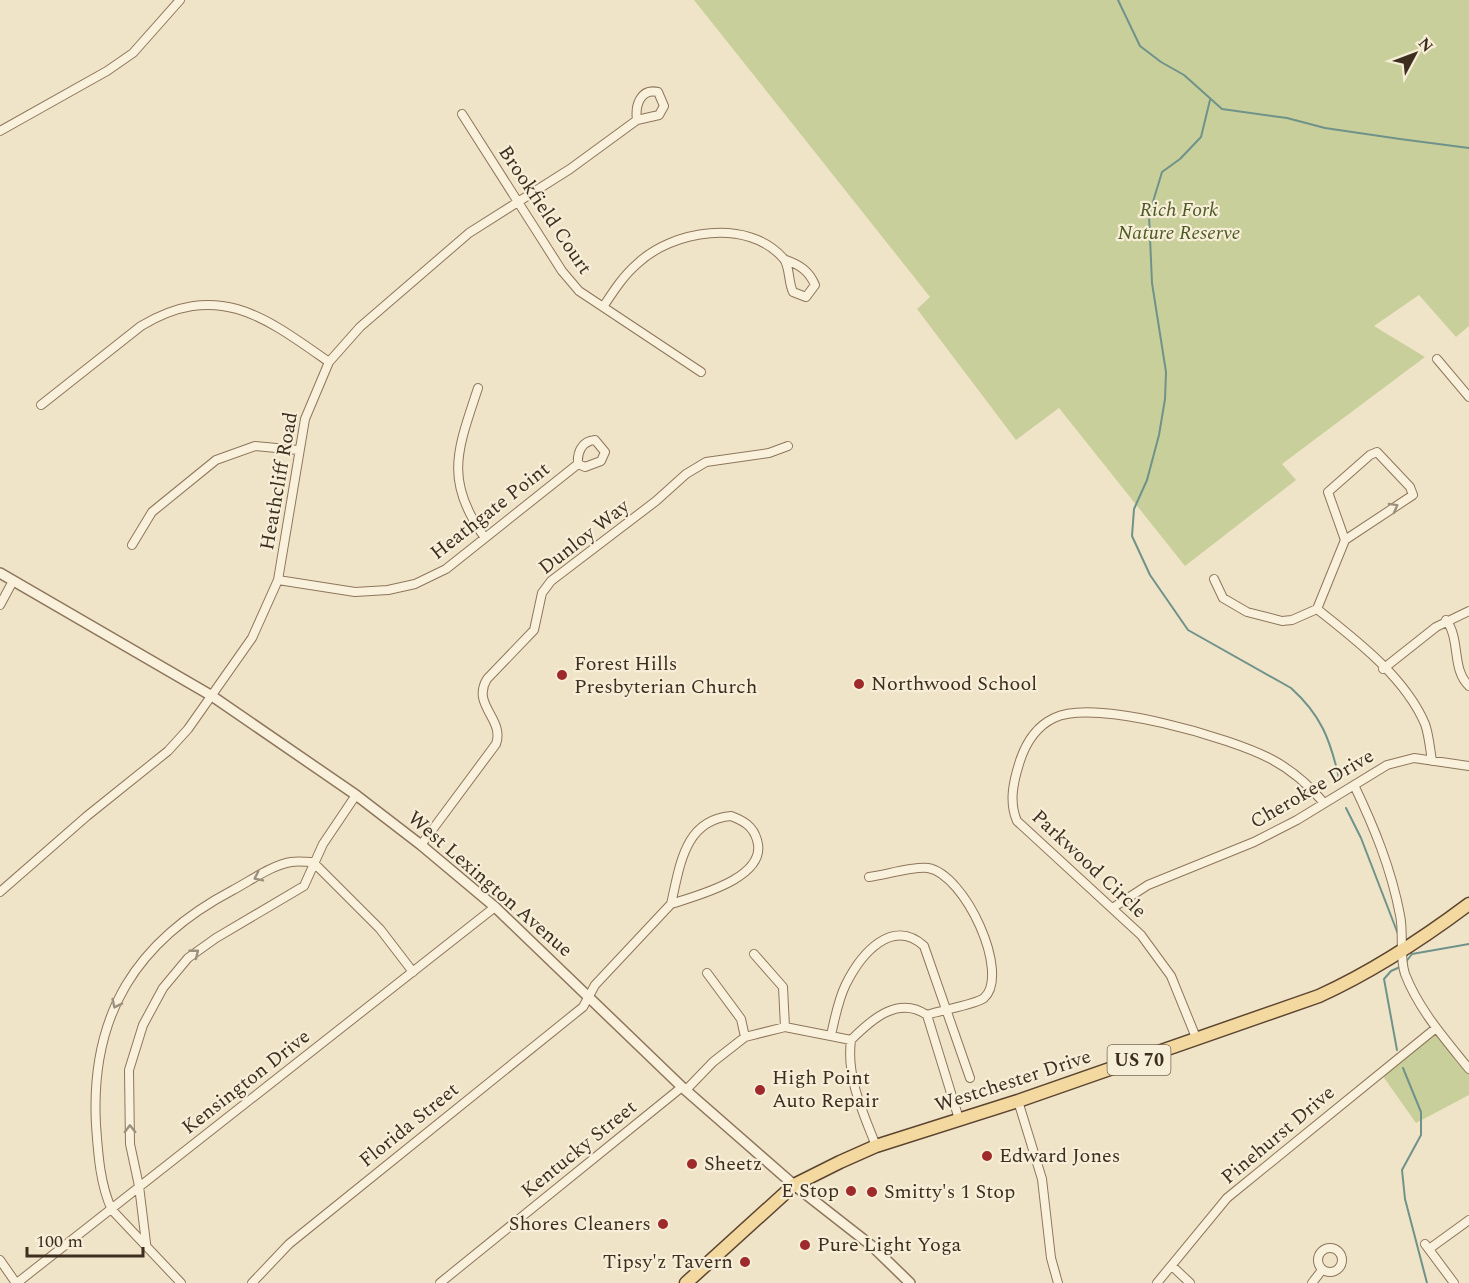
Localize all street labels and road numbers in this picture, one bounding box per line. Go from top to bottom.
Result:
street label: Brookfield Court [491,139,599,281]
street label: Heathcliff Road [252,409,306,553]
street label: Heathgate Point [424,455,556,567]
street label: Dunloy Way [532,491,637,582]
street label: Cherokee Drive [1244,741,1380,837]
street label: Parkwood Circle [1025,803,1153,925]
street label: West Lexington Avenue [401,804,579,964]
street label: Kensington Drive [175,1022,317,1142]
street label: Westchester Drive [931,1042,1095,1120]
road number: US 70 [1108,1045,1170,1075]
street label: Florida Street [352,1075,466,1175]
street label: Pinehurst Drive [1214,1078,1342,1192]
street label: Kentucky Street [515,1093,643,1205]

